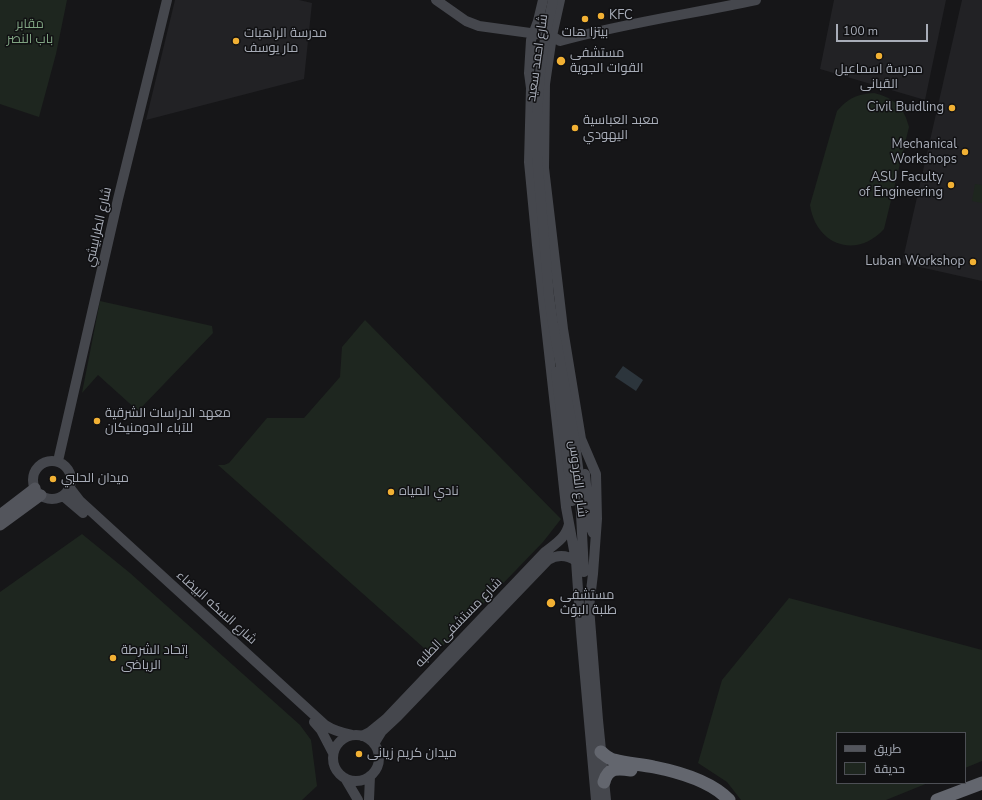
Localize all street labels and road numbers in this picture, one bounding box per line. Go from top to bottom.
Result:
street label: شارع احمد سعيد [524,13,552,103]
street label: شارع الطرابيشي [82,186,116,268]
street label: شارع الفردوس [565,440,589,518]
street label: شارع السكه البيضاء [173,568,259,648]
street label: شارع مستشفى الطلبه [412,575,506,671]

